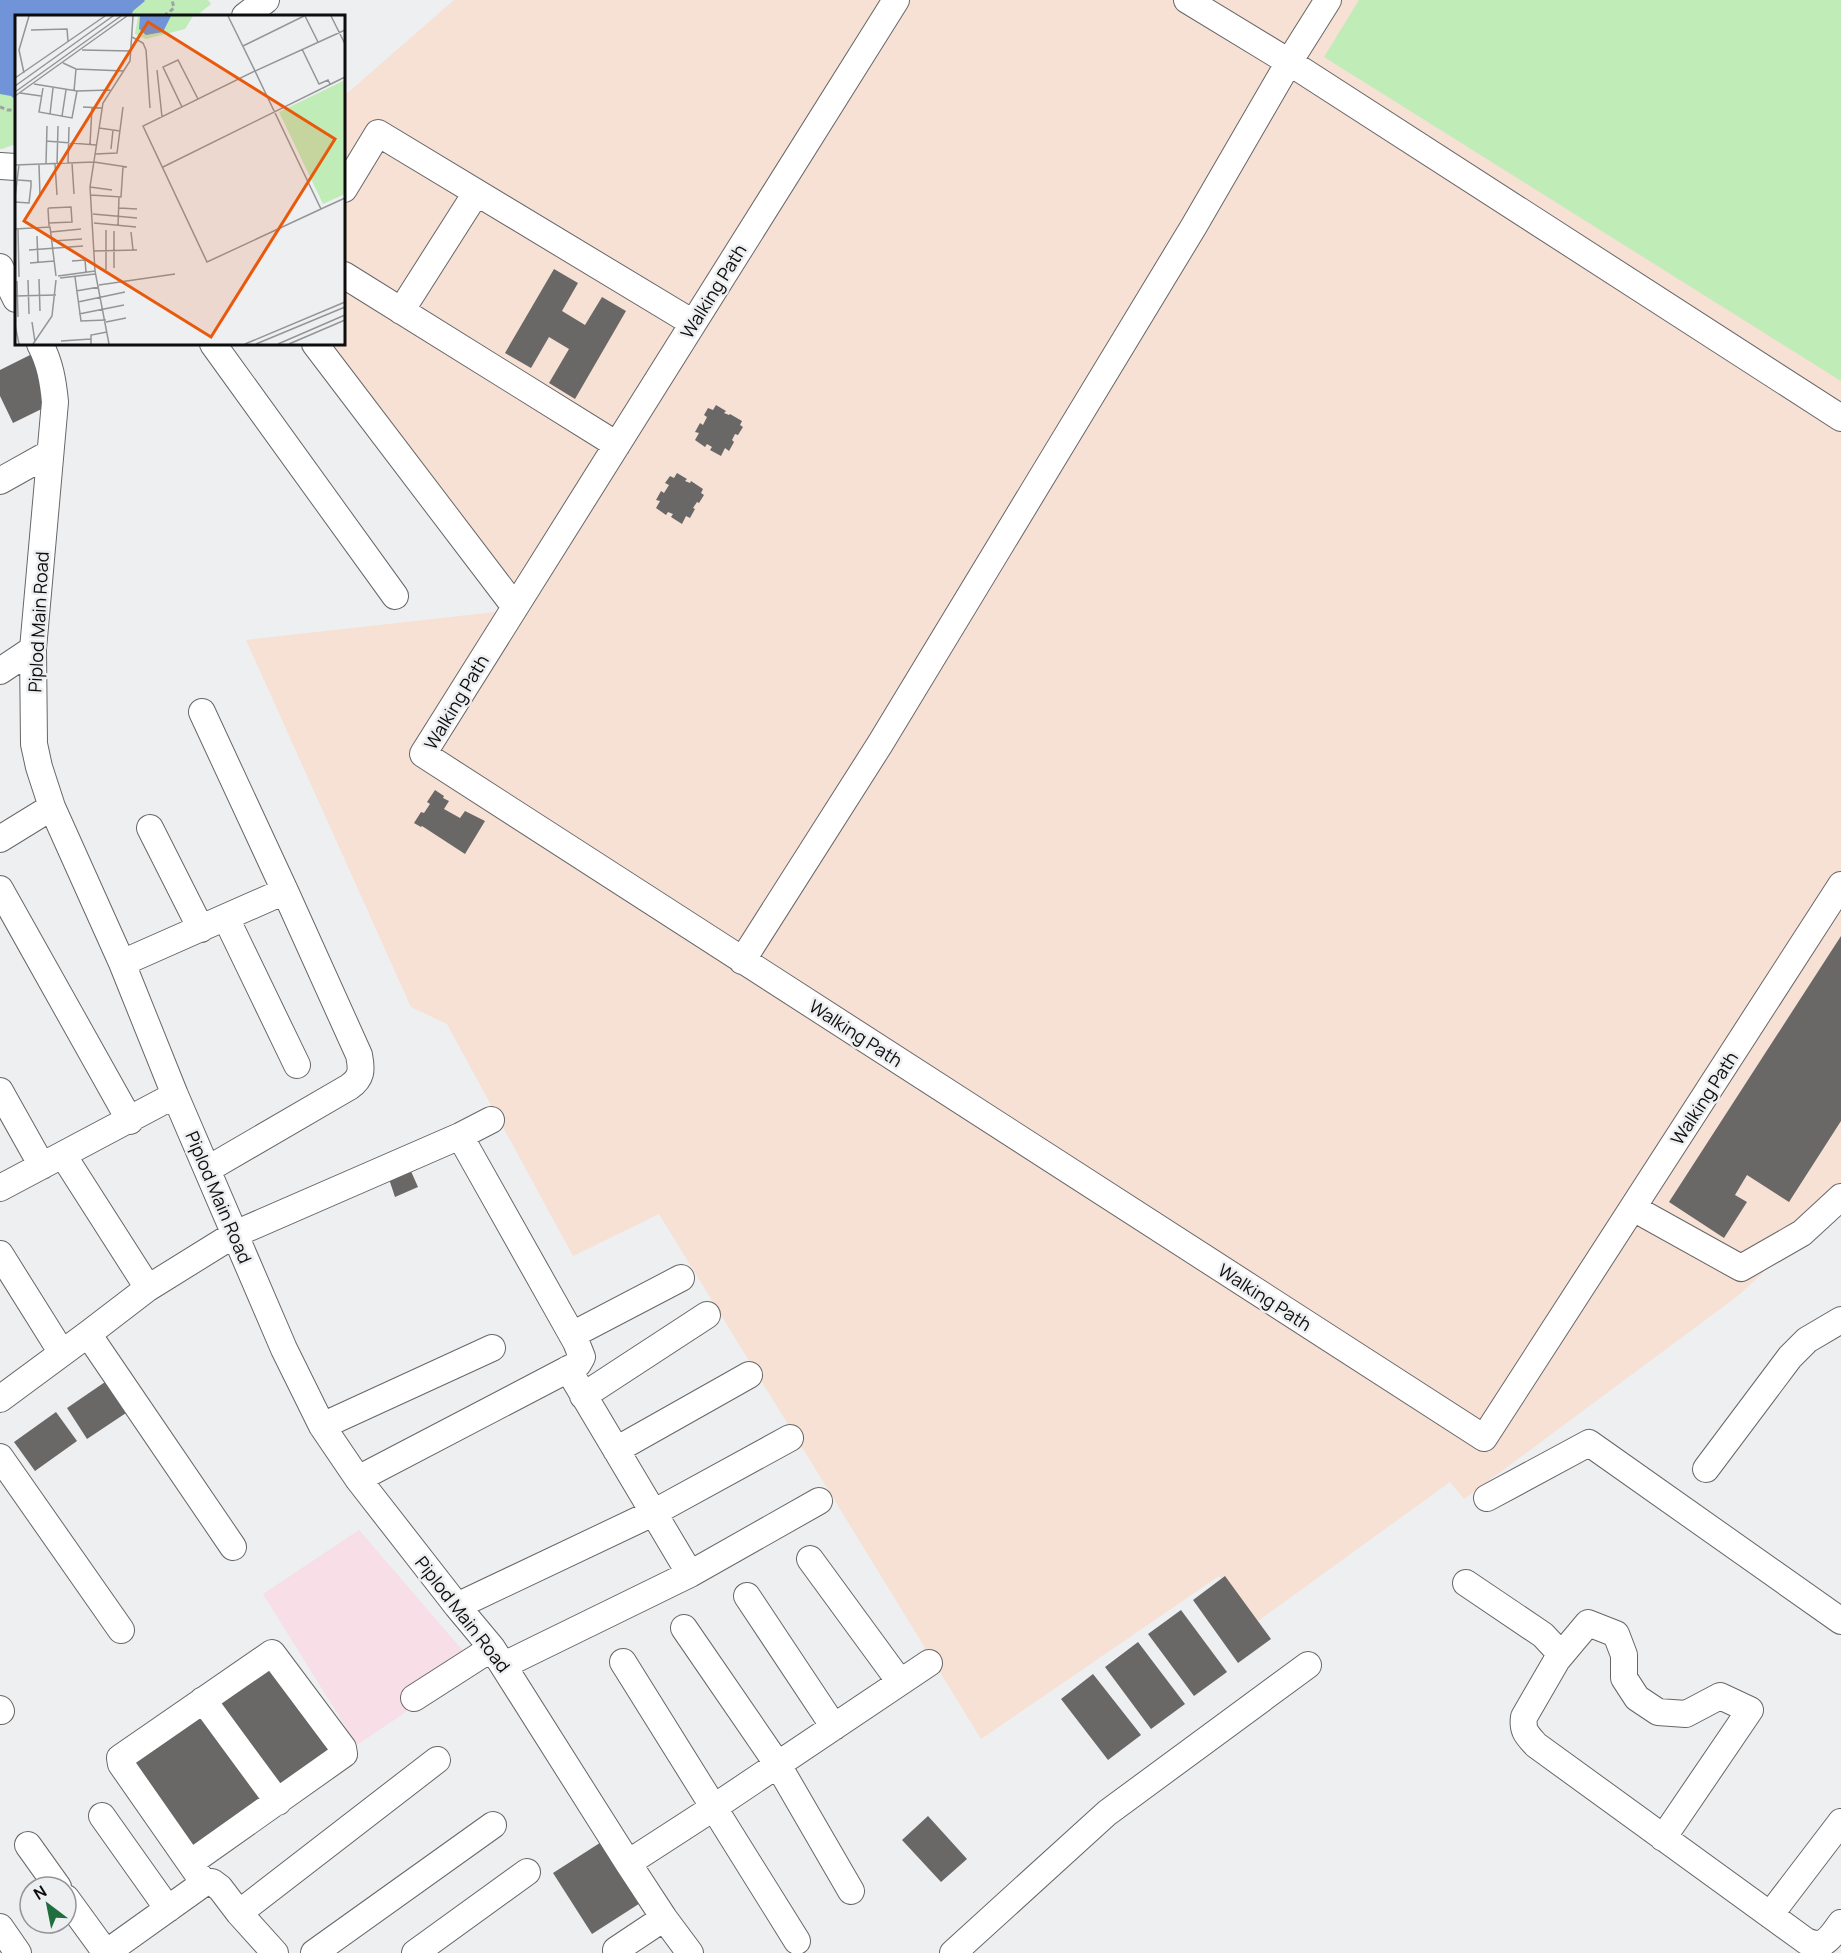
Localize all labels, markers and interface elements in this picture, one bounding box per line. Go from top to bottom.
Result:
inset map [15,15,345,345]
street label: Walking Path [675,239,751,343]
street label: Piplod Main Road [22,551,54,693]
street label: Walking Path [418,650,494,754]
street label: Walking Path [805,994,907,1072]
street label: Walking Path [1665,1047,1743,1149]
street label: Piplod Main Road [180,1127,258,1267]
street label: Walking Path [1214,1258,1316,1336]
street label: Piplod Main Road [410,1551,516,1677]
north arrow [18,1875,78,1935]
text: N [29,1880,51,1905]

